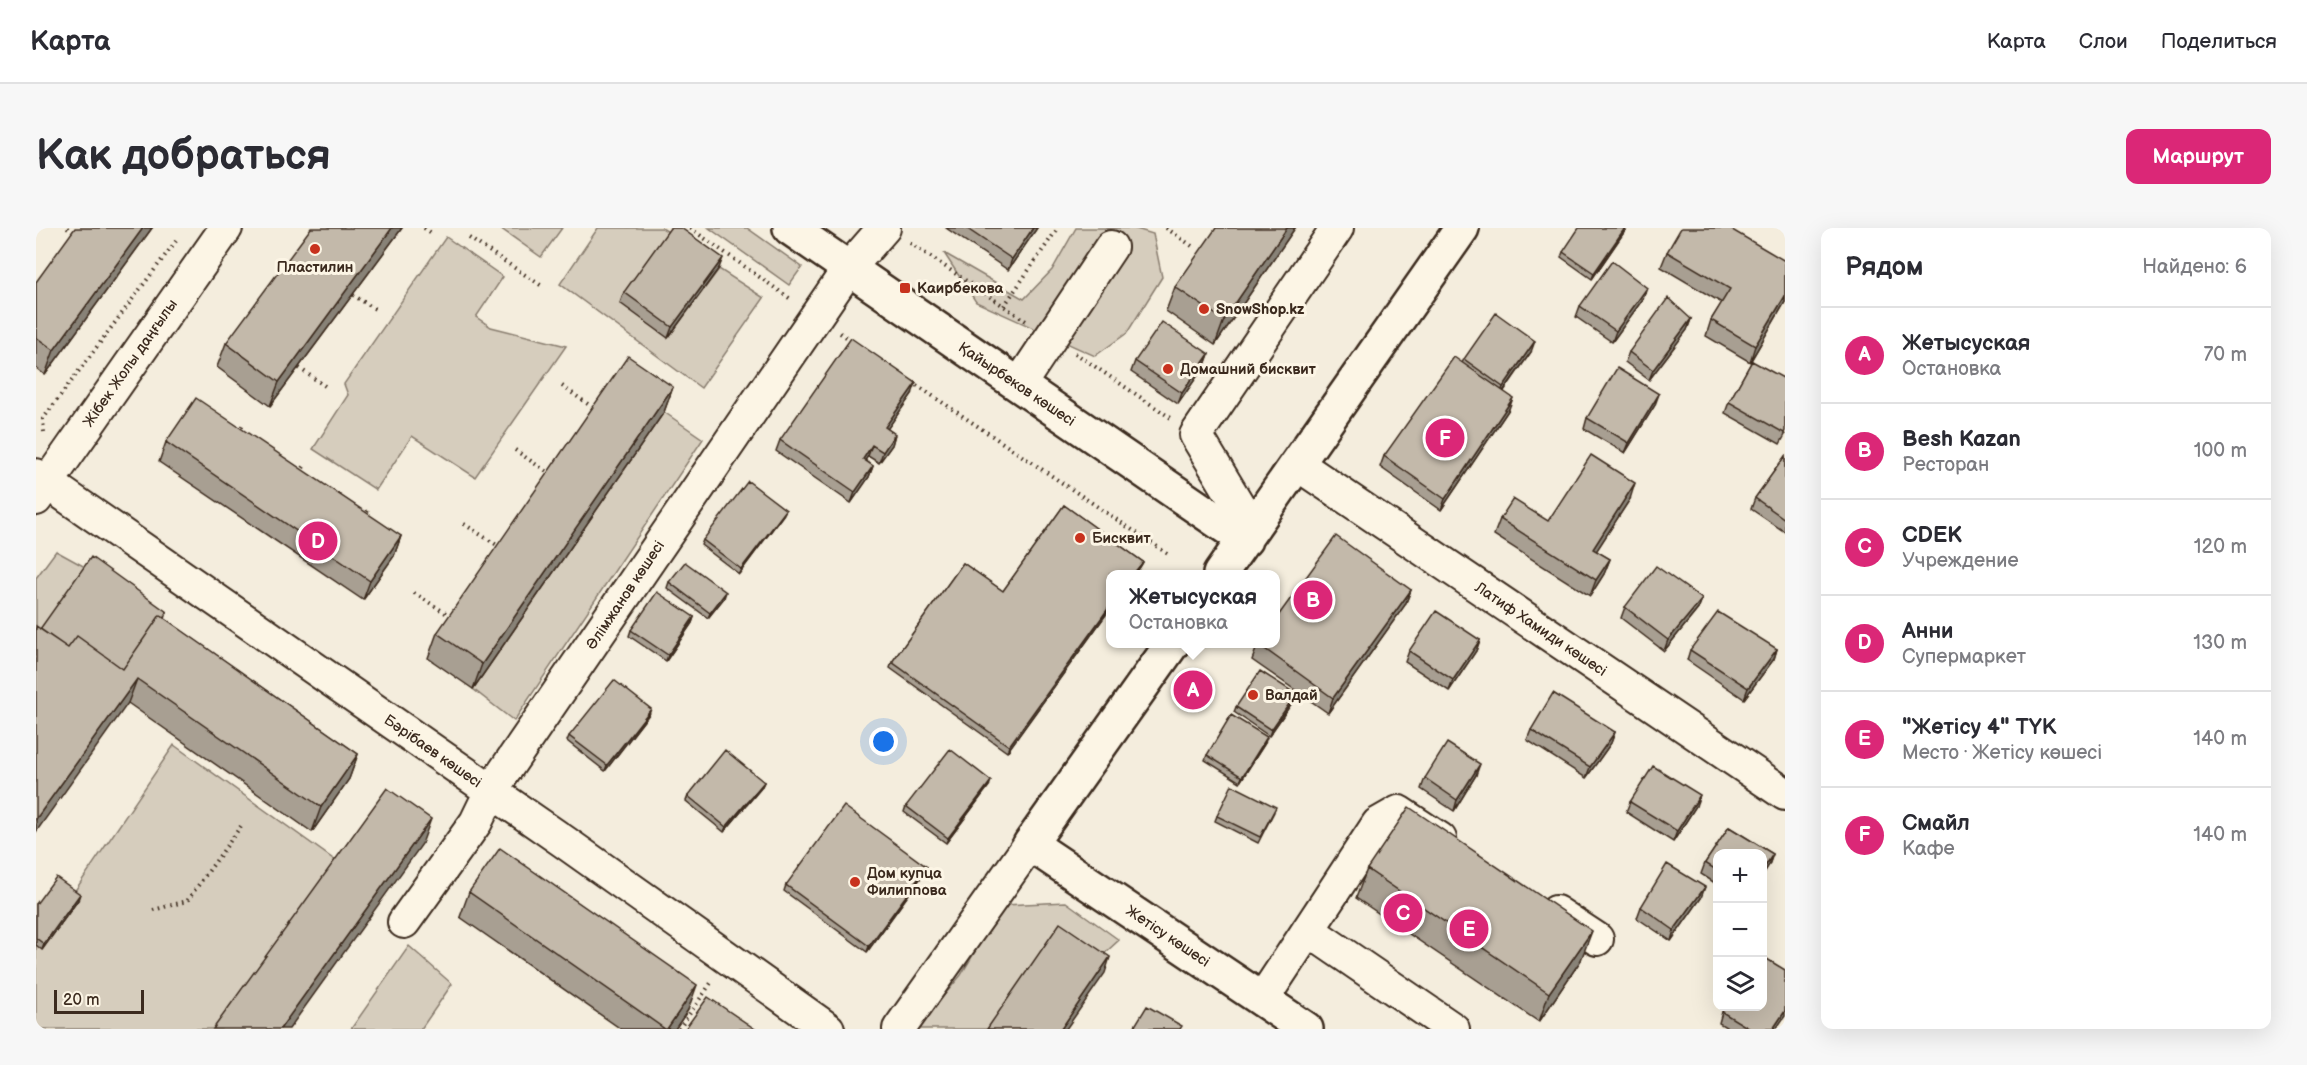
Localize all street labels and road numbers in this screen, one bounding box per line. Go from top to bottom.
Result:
street label: Жібек Жолы даңғылы [79,296,182,431]
street label: Қайырбеков көшесі [955,338,1079,431]
street label: Әлімжанов көшесі [582,537,669,653]
street label: Латиф Хамиди көшесі [1470,578,1610,681]
street label: Бәрібаев көшесі [380,711,485,792]
street label: Жетісу көшесі [1122,901,1213,972]

